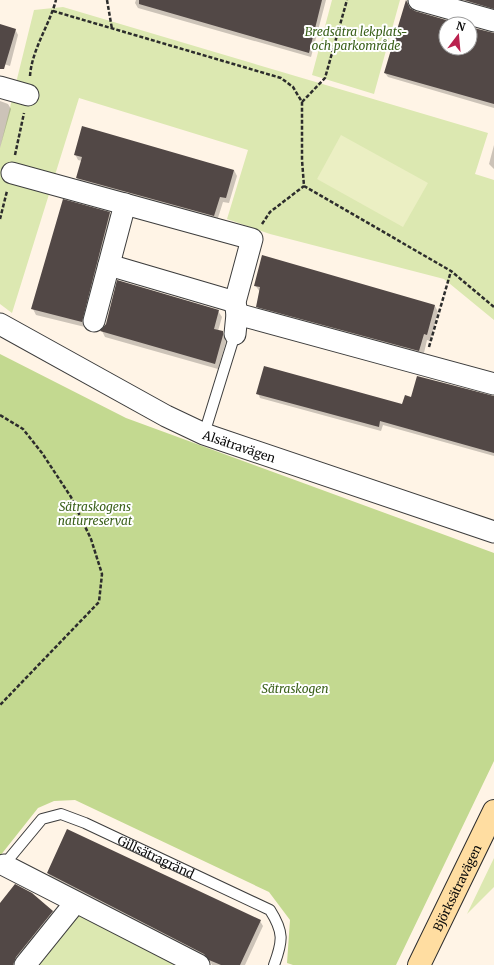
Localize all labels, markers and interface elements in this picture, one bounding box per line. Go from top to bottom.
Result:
north arrow [438,16,478,56]
text: N [455,18,467,34]
park label: Bredsätra lekplats- och parkområde [305,24,407,53]
street label: Alsätravägen [200,426,278,465]
park label: Sätraskogens naturreservat [58,499,133,528]
park label: Sätraskogen [261,681,329,696]
street label: Gillsätragränd [115,832,197,881]
street label: Björksätravägen [429,842,484,934]

